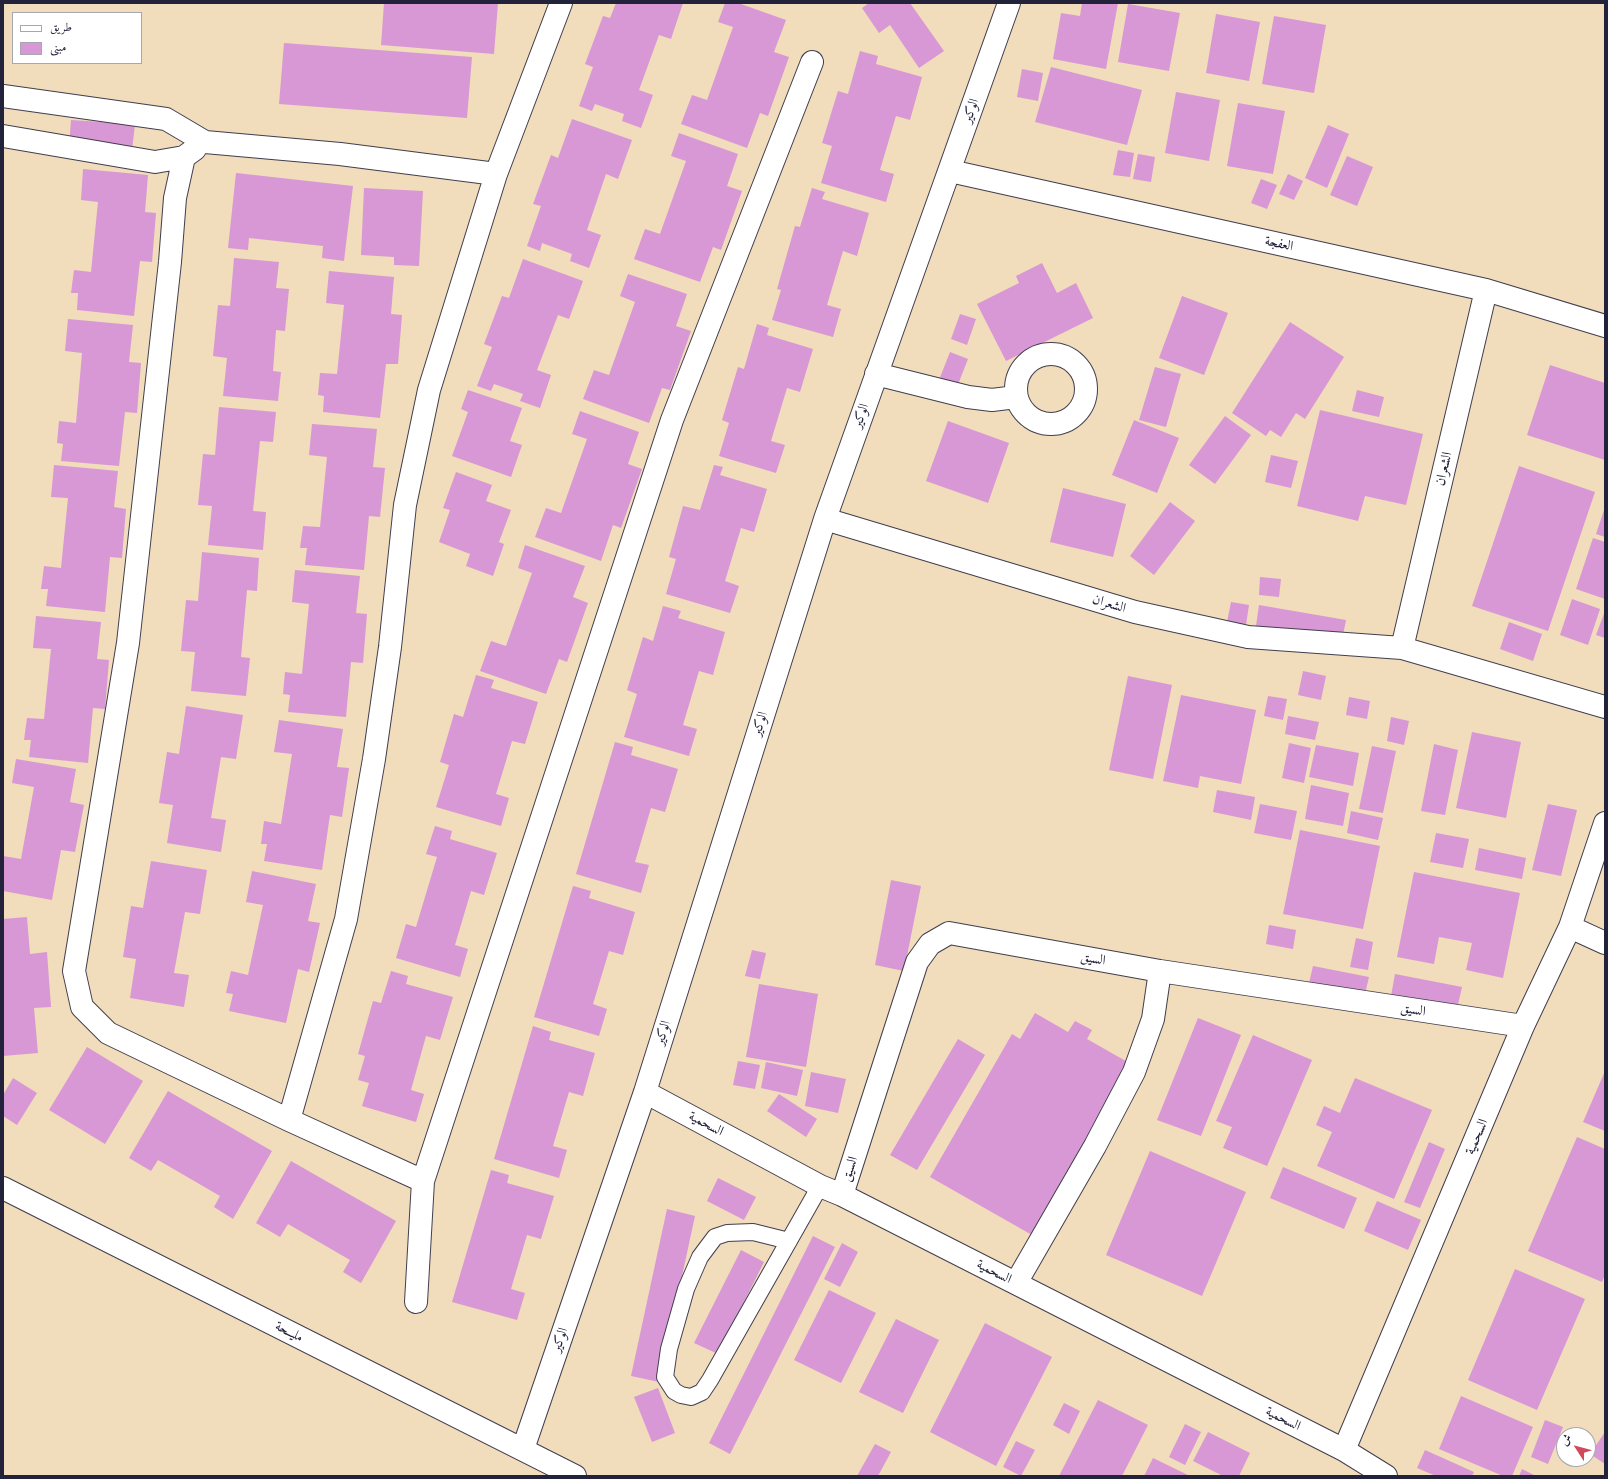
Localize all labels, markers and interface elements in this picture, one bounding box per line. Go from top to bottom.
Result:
legend [12,12,142,64]
text: طريق [50,22,72,34]
text: مبنى [50,42,66,54]
street label: الوكير [959,96,983,126]
street label: العفجة [1263,233,1295,255]
street label: الوكير [849,401,873,431]
street label: الشعران [1432,450,1456,488]
street label: الشعران [1090,591,1128,617]
street label: الوكير [748,710,772,738]
street label: السيق [1079,949,1107,969]
street label: السيق [1399,1000,1427,1020]
street label: الوكير [651,1019,675,1047]
street label: السحمية [686,1108,726,1140]
street label: السحمية [1462,1117,1492,1157]
street label: السيق [838,1154,862,1184]
street label: السحمية [974,1256,1014,1288]
street label: مليــحة [272,1318,306,1346]
street label: الوكير [548,1325,572,1355]
street label: السحمية [1263,1403,1303,1435]
north arrow [1556,1427,1596,1467]
text: ش [1559,1433,1574,1448]

